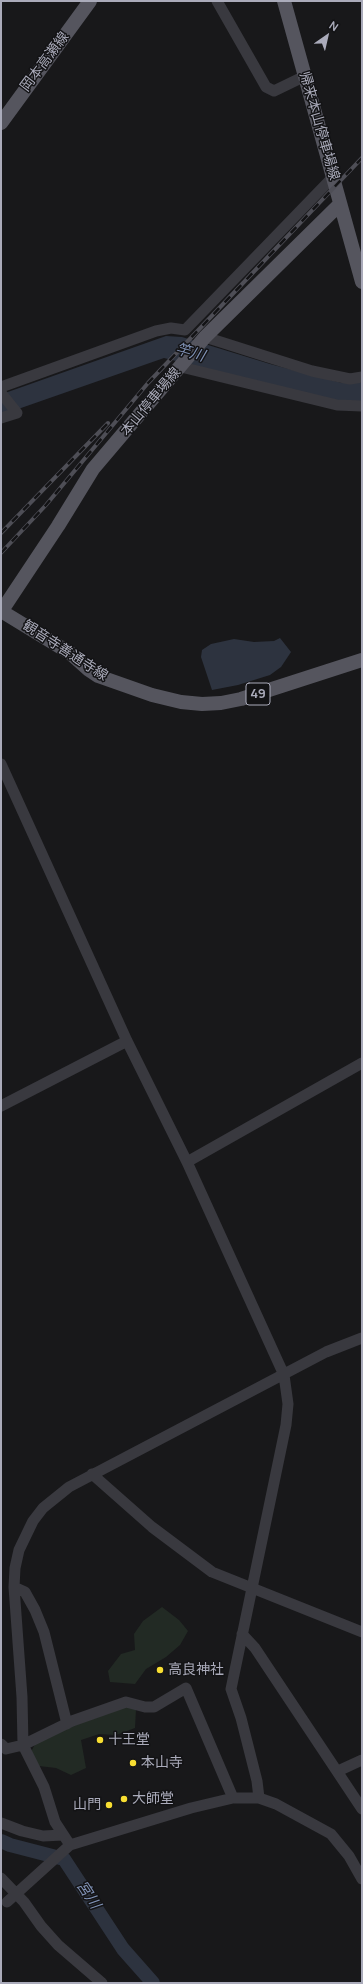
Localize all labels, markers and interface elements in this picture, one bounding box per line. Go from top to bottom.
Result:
north arrow [307,16,347,56]
text: N [327,17,341,34]
street label: 岡本高瀬線 [17,29,73,95]
street label: 帰来本山停車場線 [295,70,343,182]
water label: 竿川 [173,340,207,366]
street label: 本山停車場線 [118,364,184,440]
street label: 観音寺善通寺線 [19,617,111,685]
road number: 49 [246,683,270,705]
place label: 高良神社 [168,1662,224,1678]
marker: 高良神社 [155,1665,165,1675]
place label: 十王堂 [108,1732,150,1748]
marker: 十王堂 [95,1735,105,1745]
place label: 本山寺 [141,1755,183,1771]
marker: 本山寺 [128,1758,138,1768]
place label: 大師堂 [132,1791,174,1807]
marker: 大師堂 [119,1794,129,1804]
place label: 山門 [73,1797,101,1813]
marker: 山門 [104,1800,114,1810]
water label: 宮川 [72,1878,104,1912]

